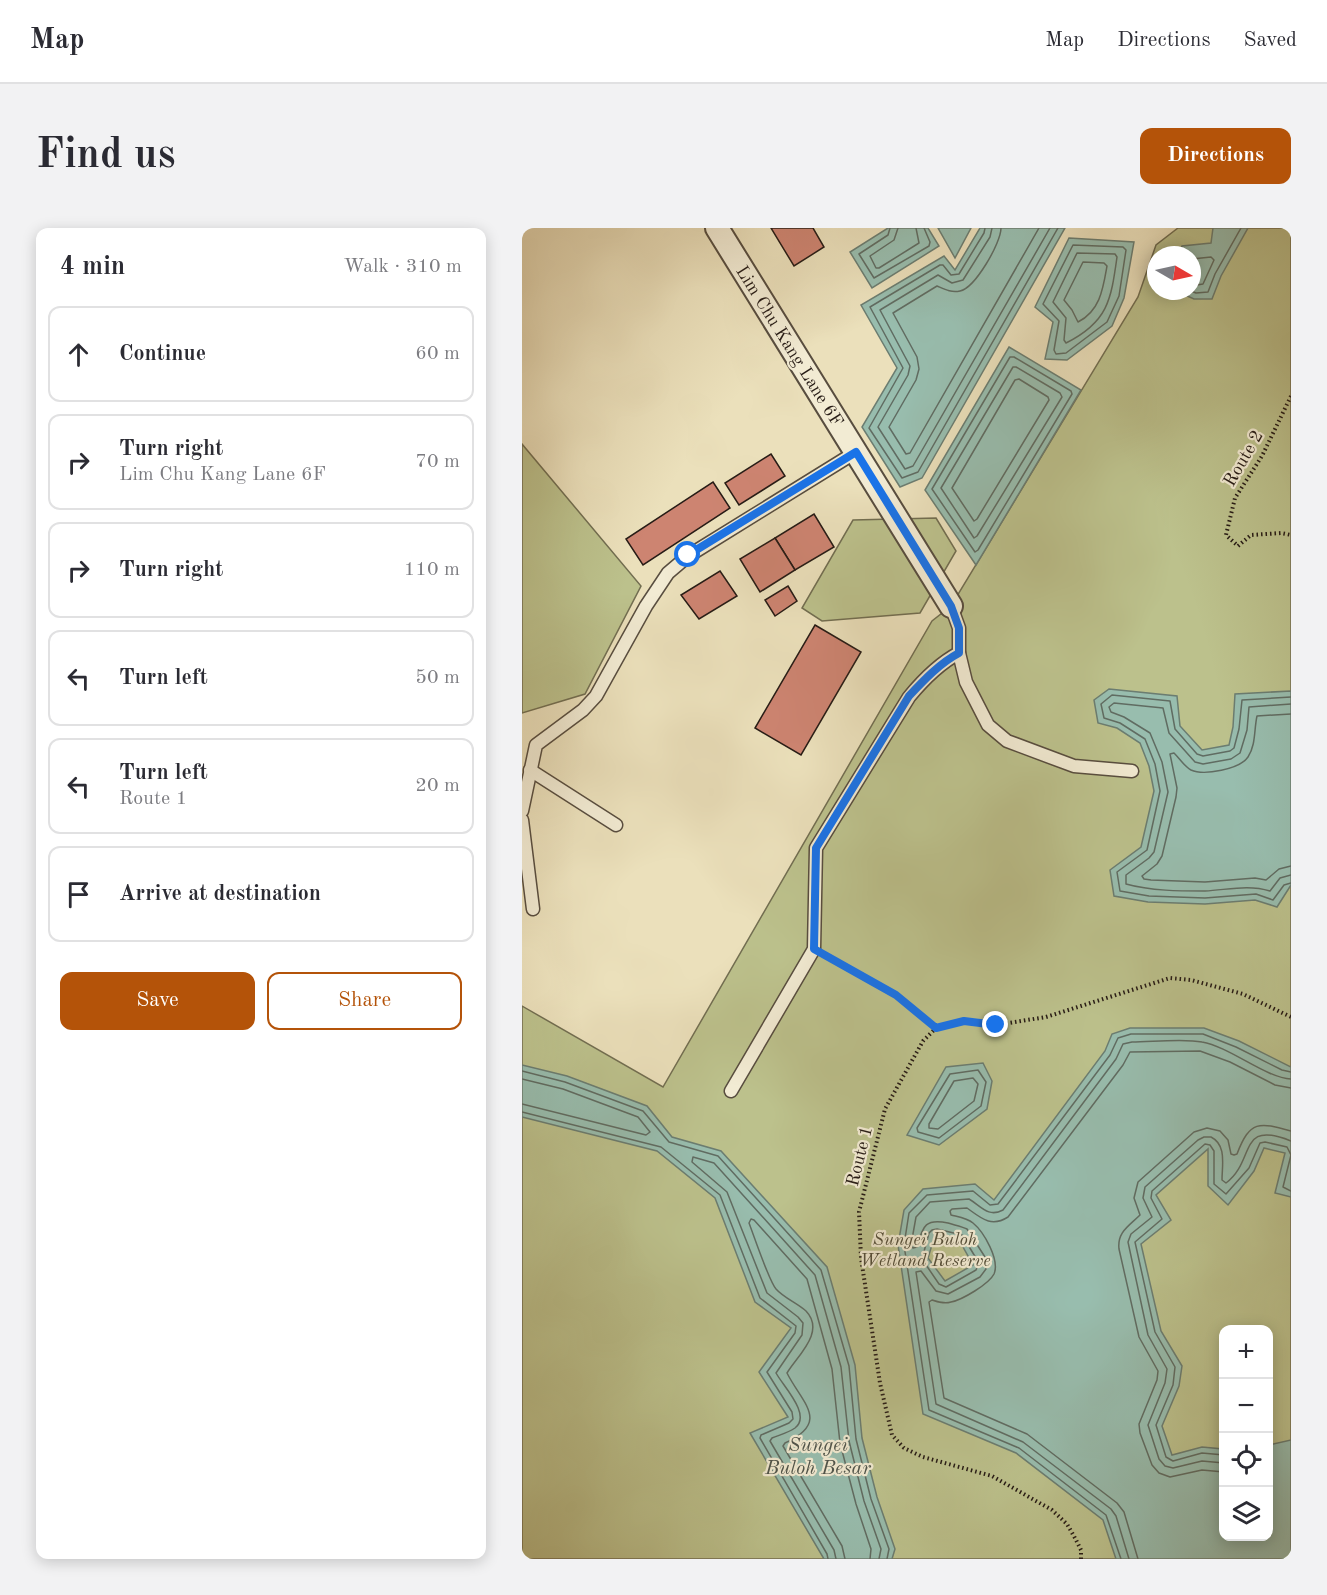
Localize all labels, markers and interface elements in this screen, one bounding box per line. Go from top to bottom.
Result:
text: Map [30,27,84,55]
text: Map [1045,30,1084,51]
text: Directions [1117,30,1211,51]
text: Saved [1244,30,1297,51]
button: Directions [1140,128,1291,184]
text: Find us [36,135,175,177]
north arrow [1147,246,1201,300]
text: 4 min [60,254,125,280]
text: Walk · 310 m [343,257,462,277]
street label: Lim Chu Kang Lane 6F [732,263,846,430]
icon: ahead [62,338,95,371]
text: Continue [119,343,206,365]
text: 60 m [415,344,460,364]
street label: Route 2 [1221,427,1267,490]
text: Turn right [119,438,223,460]
icon: right [62,446,95,479]
text: 70 m [415,452,460,472]
text: Lim Chu Kang Lane 6F [119,465,326,485]
route start [674,541,700,567]
icon: right [62,554,95,587]
text: Turn right [119,559,223,581]
text: 110 m [404,560,460,580]
icon: left [62,662,95,695]
text: Turn left [119,667,208,689]
text: 50 m [415,668,460,688]
text: Turn left [119,762,208,784]
icon: left [62,770,95,803]
text: 20 m [415,776,460,796]
text: Route 1 [119,789,187,809]
icon: arrive [62,878,95,911]
text: Arrive at destination [119,883,321,905]
button: Save [60,972,255,1030]
button: Share [267,972,462,1030]
route end [982,1011,1008,1037]
street label: Route 1 [844,1124,876,1188]
park label: Sungei Buloh Wetland Reserve [859,1231,991,1270]
map controls [1219,1325,1273,1541]
button: + [1219,1325,1273,1379]
button: − [1219,1379,1273,1433]
button: locate [1219,1433,1273,1487]
water label: Sungei Buloh Besar [764,1436,871,1479]
button: layers [1219,1487,1273,1541]

